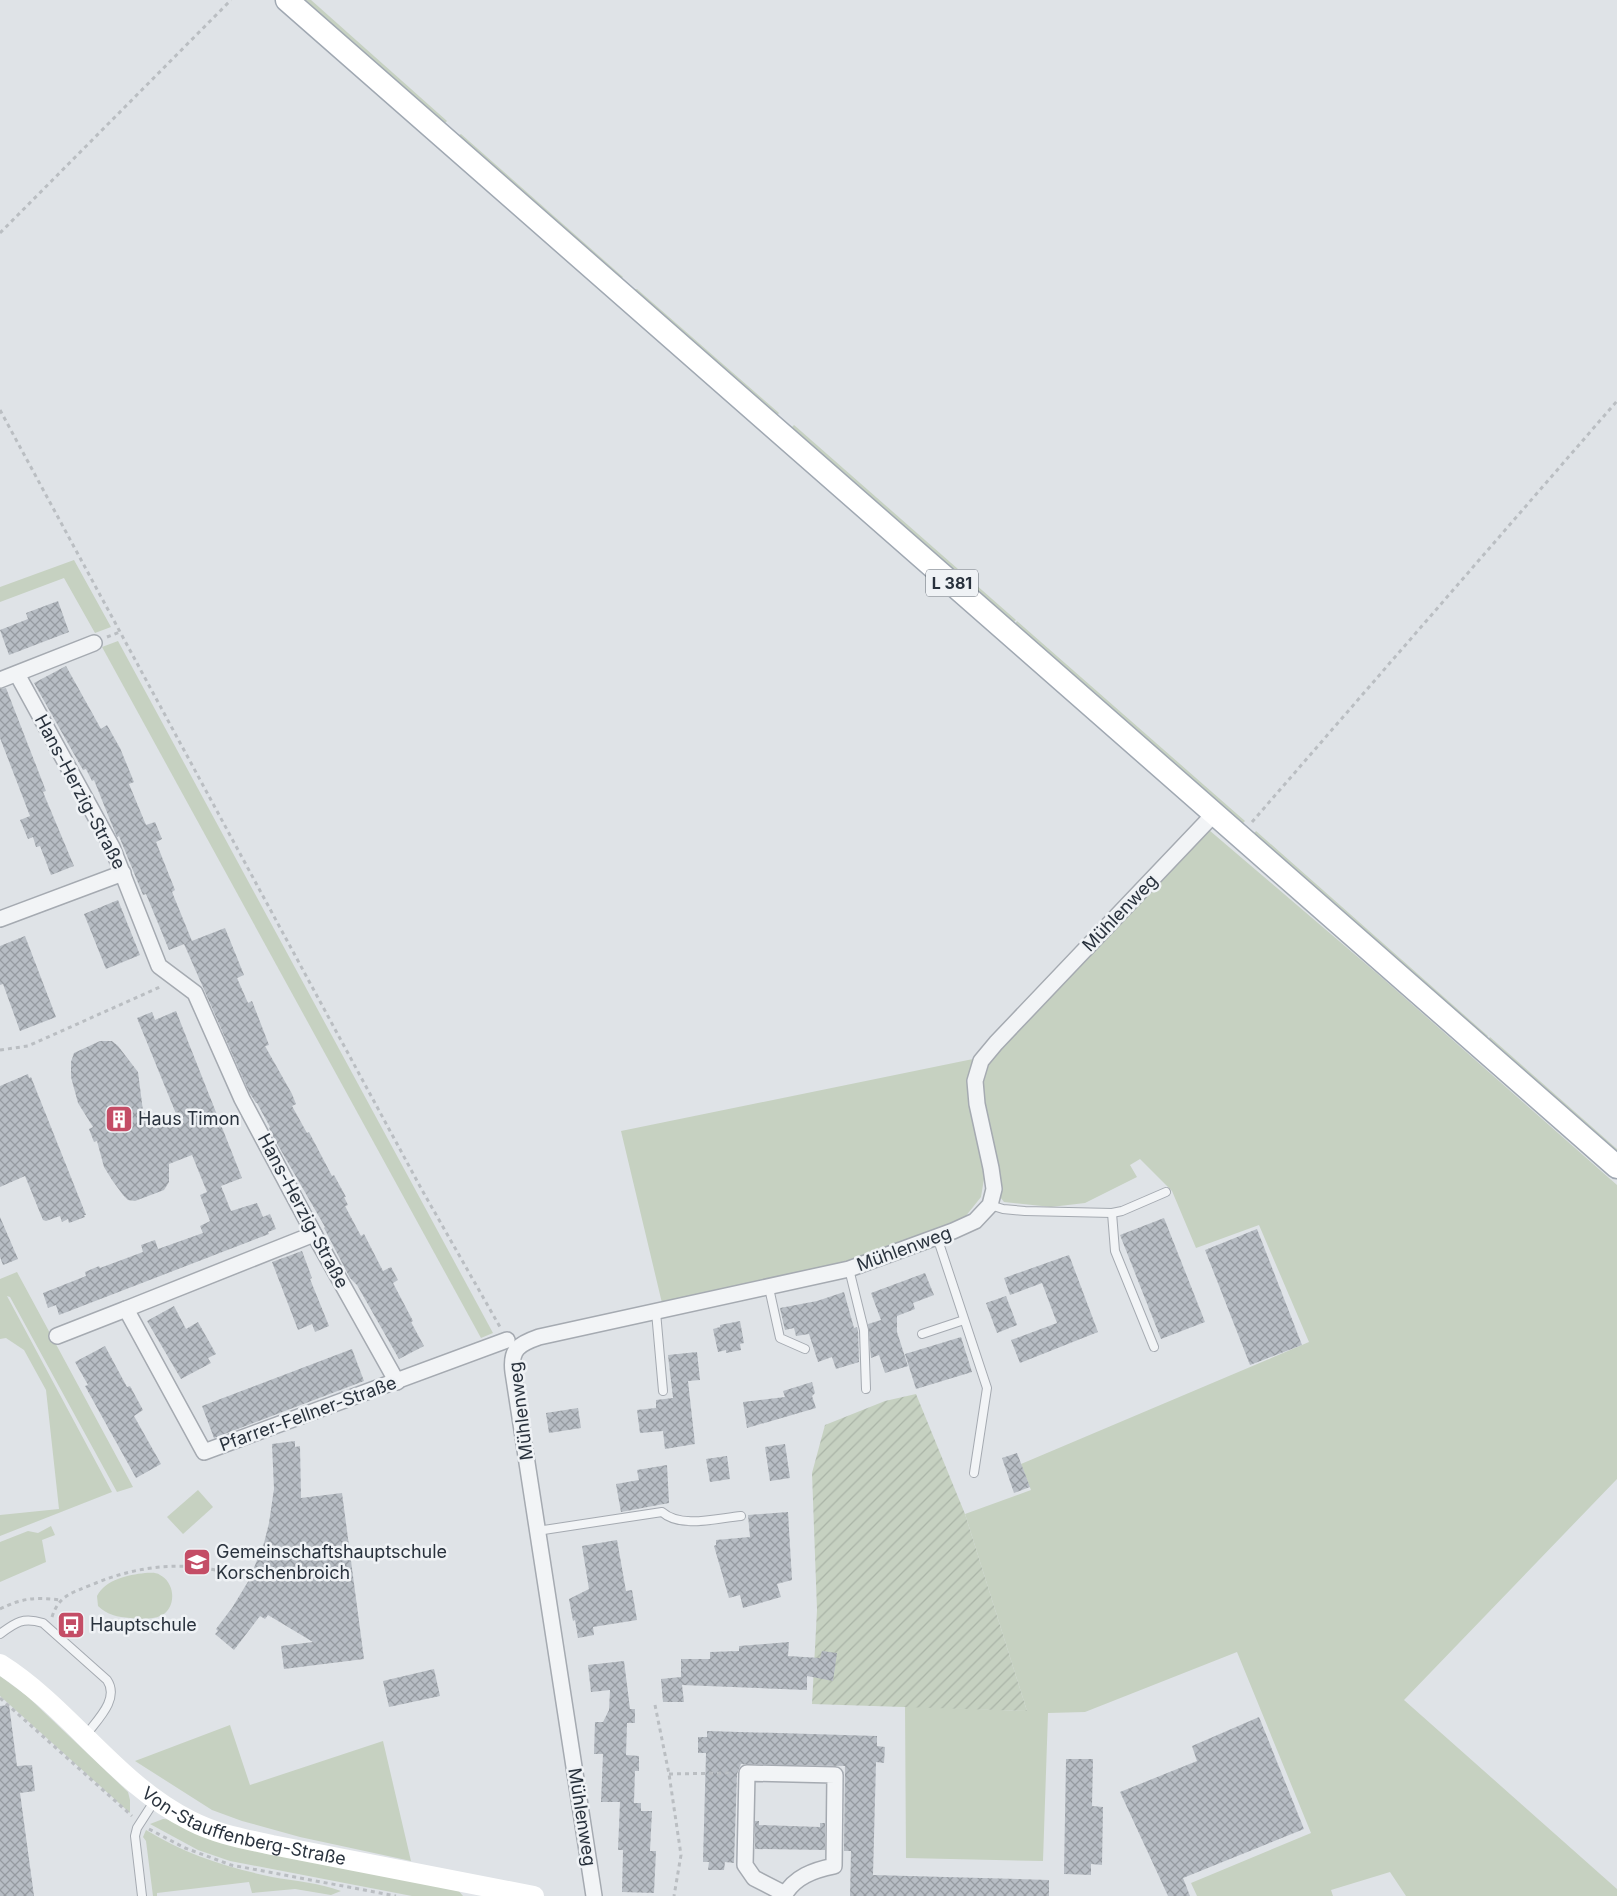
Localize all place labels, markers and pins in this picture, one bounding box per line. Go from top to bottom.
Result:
building icon: Haus Timon [104,1104,134,1134]
place label: Haus Timon [138,1108,240,1129]
place label: Gemeinschaftshauptschule Korschenbroich [216,1541,447,1583]
school or university icon: Gemeinschaftshauptschule Korschenbroich [182,1547,212,1577]
bus stop icon: Hauptschule [56,1610,86,1640]
place label: Hauptschule [90,1614,197,1635]

